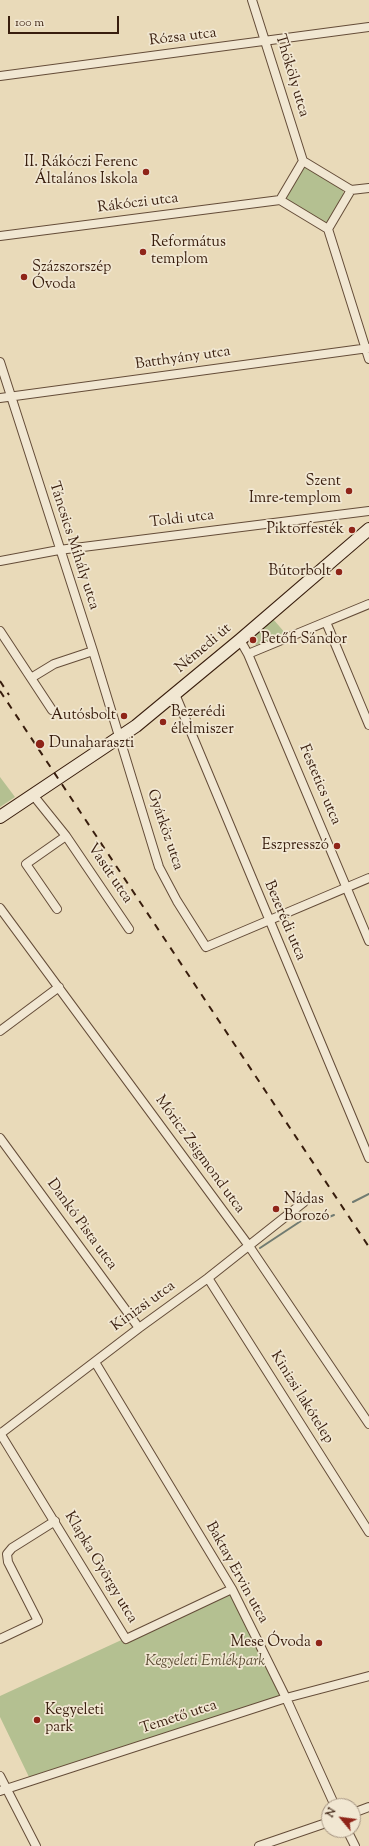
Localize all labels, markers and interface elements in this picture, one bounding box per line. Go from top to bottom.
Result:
scale bar [10,8,121,34]
text: 100 m [15,14,44,32]
street label: Rózsa utca [148,25,218,51]
street label: Thököly utca [270,32,312,120]
place label: II. Rákóczi Ferenc Általános Iskola [24,154,138,189]
marker: II. Rákóczi Ferenc Általános Iskola [141,167,151,177]
street label: Rákóczi utca [97,190,179,218]
place label: Református templom [151,234,226,269]
marker: Református templom [138,247,148,257]
place label: Százszorszép Óvoda [32,259,111,294]
marker: Százszorszép Óvoda [19,272,29,282]
street label: Batthyány utca [134,343,232,375]
place label: Szent Imre-templom [249,473,341,508]
street label: Táncsics Mihály utca [44,480,102,612]
marker: Szent Imre-templom [344,486,354,496]
street label: Toldi utca [149,507,215,533]
place label: Piktorfesték [267,521,344,539]
marker: Piktorfesték [347,525,357,535]
place label: Bútorbolt [269,563,331,581]
marker: Bútorbolt [334,567,344,577]
street label: Némedi út [172,620,236,678]
place label: Petőfi Sándor [261,631,347,649]
marker: Petőfi Sándor [248,635,258,645]
place label: Bezerédi élelmiszer [171,704,234,739]
place label: Autósbolt [51,707,116,725]
marker: Autósbolt [119,711,129,721]
marker: Bezerédi élelmiszer [158,717,168,727]
place label: Dunaharaszti [49,735,134,753]
marker: Dunaharaszti [34,738,46,750]
street label: Festetics utca [294,742,344,828]
street label: Gyárköz utca [142,787,186,873]
place label: Eszpresszó [262,837,329,855]
street label: Vasút utca [82,841,136,907]
marker: Eszpresszó [332,841,342,851]
street label: Bezerédi utca [259,878,309,964]
street label: Móricz Zsigmond utca [150,1093,248,1217]
street label: Dankó Pista utca [42,1176,120,1274]
place label: Nádas Borozó [284,1191,329,1226]
marker: Nádas Borozó [271,1204,281,1214]
street label: Kinizsi utca [108,1278,180,1336]
street label: Kinizsi lakótelep [265,1348,337,1448]
street label: Klapka György utca [60,1509,140,1627]
street label: Baktay Ervin utca [201,1519,271,1627]
place label: Mese Óvoda [231,1634,311,1652]
marker: Mese Óvoda [314,1638,324,1648]
park label: Kegyeleti Emlékpark [145,1653,265,1671]
street label: Temető utca [138,1697,220,1739]
place label: Kegyeleti park [45,1702,104,1737]
marker: Kegyeleti park [32,1715,42,1725]
north arrow [321,1798,361,1838]
text: N [322,1805,341,1820]

